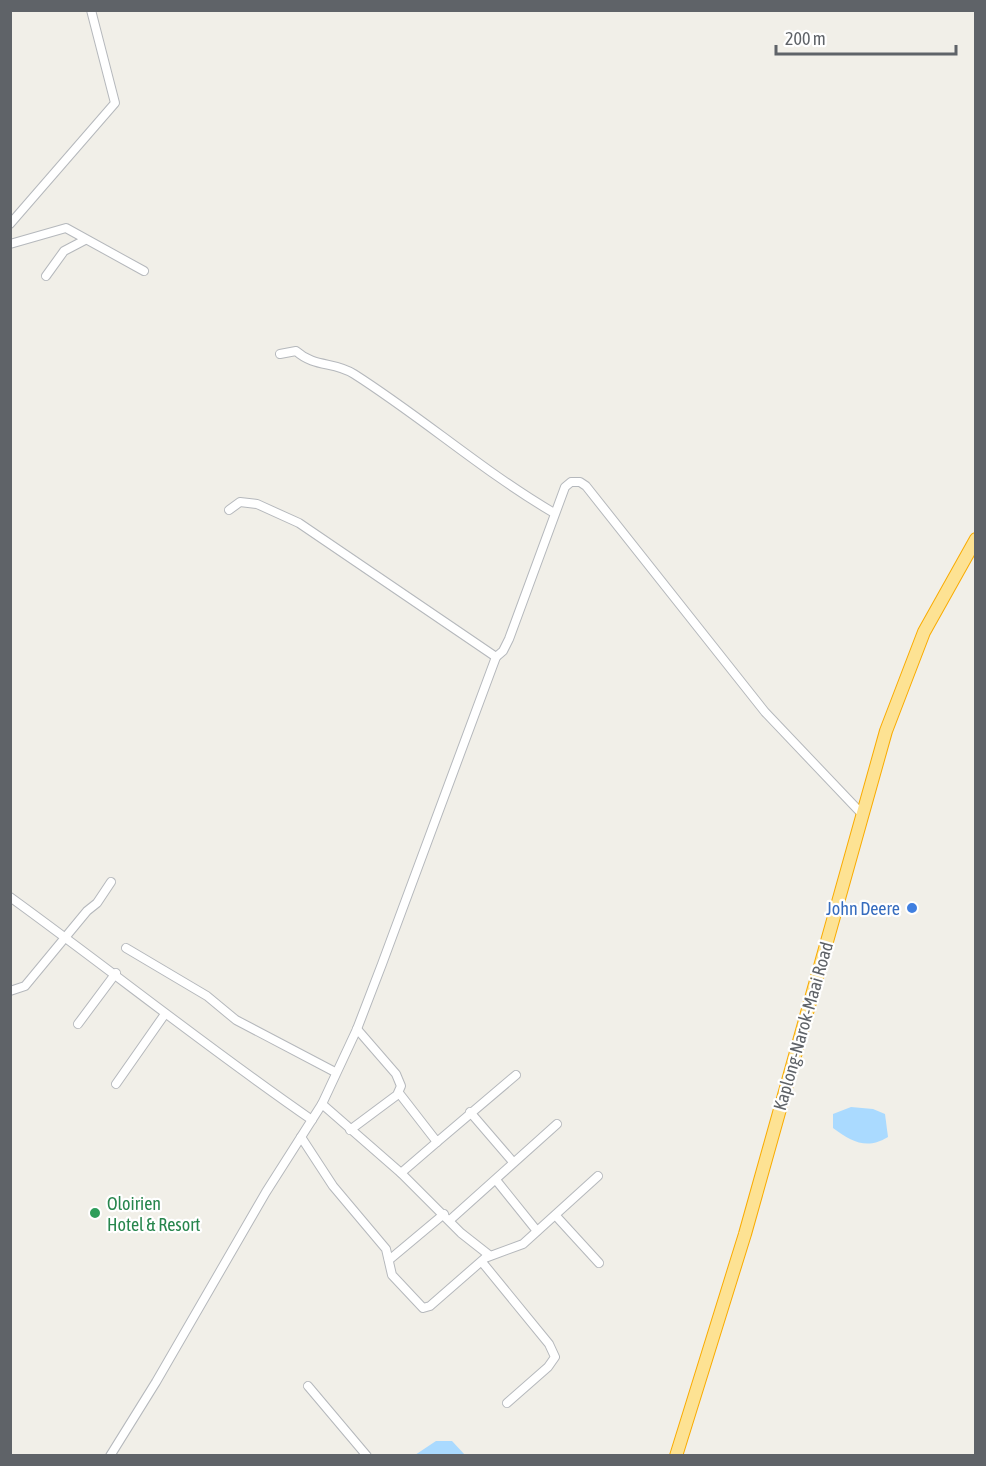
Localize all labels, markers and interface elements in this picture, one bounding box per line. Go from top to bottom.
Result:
scale bar [776,18,956,56]
text: 200 m [785,28,826,49]
place label: John Deere [826,898,900,919]
marker: John Deere [905,901,919,915]
street label: Kaplong-Narok-Maai Road [769,939,837,1113]
place label: Oloirien Hotel & Resort [107,1193,200,1235]
marker: Oloirien Hotel & Resort [88,1206,102,1220]

